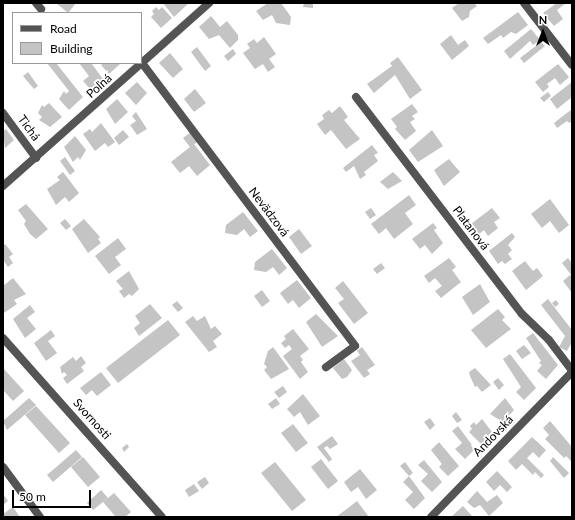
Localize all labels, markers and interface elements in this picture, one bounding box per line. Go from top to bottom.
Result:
legend [12,12,142,64]
north arrow [523,12,563,52]
text: N [539,13,547,26]
text: Road [50,21,77,36]
text: Building [50,41,93,56]
street label: Poľná [83,71,115,101]
street label: Tichá [15,112,43,144]
street label: Nevädzová [246,185,292,239]
street label: Platanová [450,203,492,253]
street label: Svornosti [70,396,114,442]
street label: Andovská [470,412,516,460]
scale bar [14,482,93,508]
text: 50 m [19,489,46,504]

